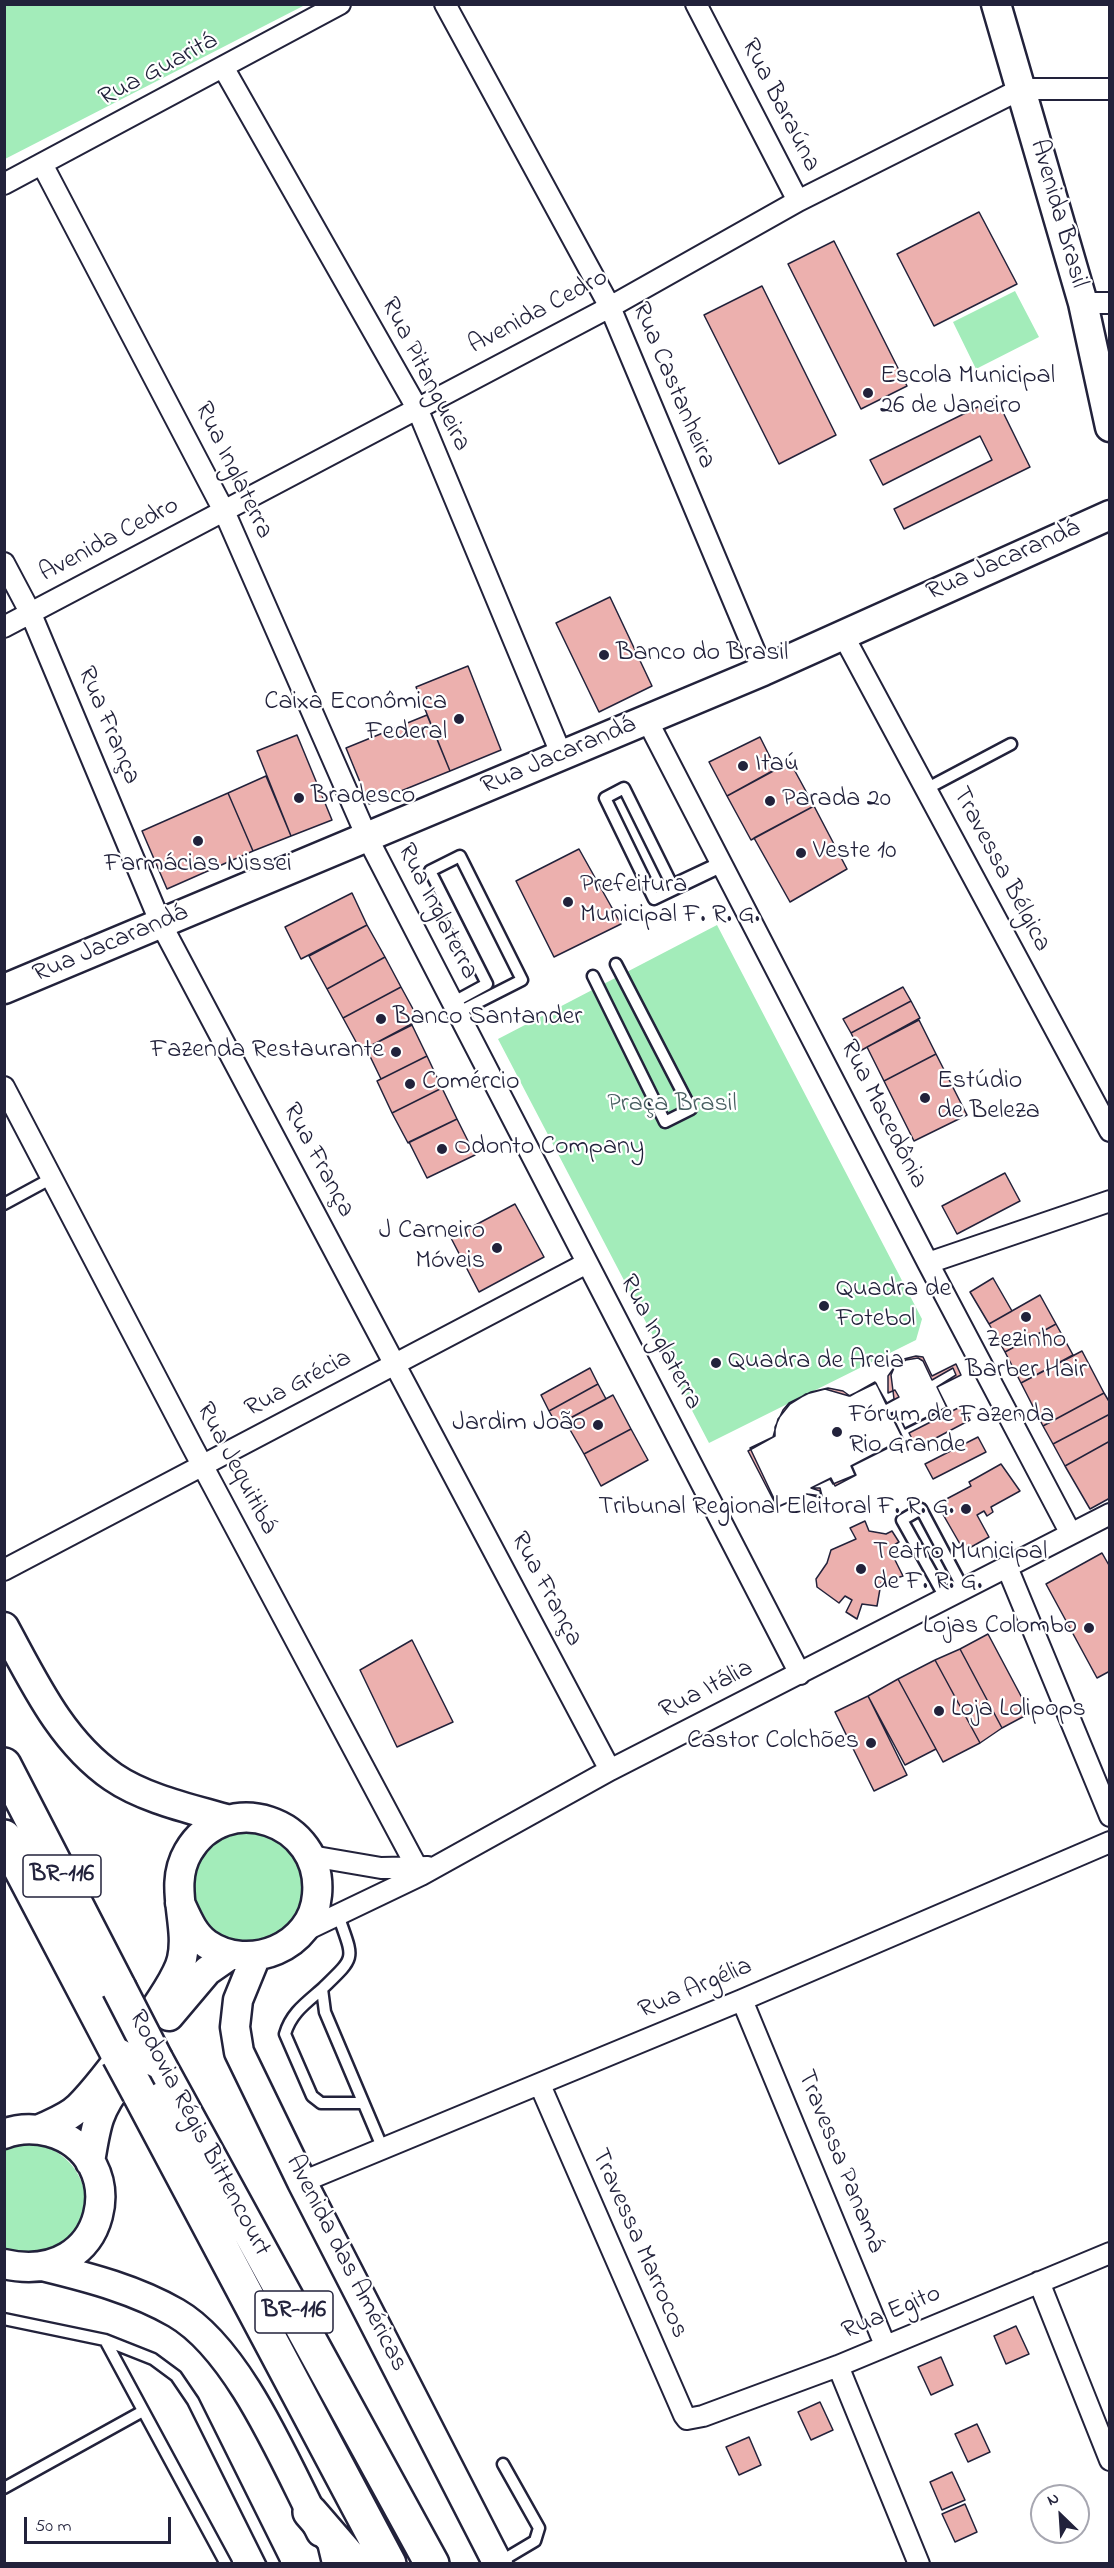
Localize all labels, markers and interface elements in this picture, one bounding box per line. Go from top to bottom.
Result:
street label: Rua Guaritá [95,27,223,115]
street label: Rua Baraúna [732,34,826,178]
street label: Avenida Brasil [1021,136,1093,292]
street label: Avenida Cedro [464,263,614,363]
street label: Rua Pitangueira [372,293,476,457]
street label: Rua Castanheira [623,298,721,474]
place label: Escola Municipal 26 de Janeiro [880,362,1055,424]
marker: Escola Municipal 26 de Janeiro [861,386,875,400]
street label: Rua Inglaterra [185,398,279,544]
street label: Avenida Cedro [35,491,185,591]
street label: Rua Jacarandá [922,514,1086,610]
place label: Banco do Brasil [616,639,788,671]
marker: Banco do Brasil [597,648,611,662]
street label: Rua França [68,662,146,790]
place label: Caixa Econômica Federal [264,688,447,750]
street label: Rua Jacarandá [477,710,641,804]
marker: Caixa Econômica Federal [452,712,466,726]
place label: Itaú [755,750,799,782]
marker: Itaú [736,759,750,773]
place label: Bradesco [311,782,415,814]
street label: Travessa Bélgica [944,782,1056,958]
place label: Parada 20 [782,785,891,817]
marker: Bradesco [292,791,306,805]
marker: Parada 20 [763,794,777,808]
marker: Farmácias Nissei [191,834,205,848]
place label: Veste 10 [813,837,896,869]
street label: Rua Inglaterra [388,839,484,985]
marker: Veste 10 [794,846,808,860]
place label: Farmácias Nissei [104,850,292,882]
place label: Prefeitura Municipal F. R. G. [580,871,760,933]
marker: Prefeitura Municipal F. R. G. [561,895,575,909]
street label: Rua Jacarandá [29,898,193,992]
place label: Banco Santander [393,1003,582,1035]
marker: Banco Santander [374,1012,388,1026]
place label: Fazenda Restaurante [150,1036,384,1068]
street label: Rua Macedônia [831,1036,933,1194]
marker: Fazenda Restaurante [389,1045,403,1059]
place label: Estúdio de Beleza [937,1067,1040,1128]
place label: Comércio [422,1068,519,1100]
marker: Comércio [403,1077,417,1091]
park label: Praça Brasil [607,1090,737,1122]
marker: Estúdio de Beleza [918,1091,932,1105]
street label: Rua França [274,1099,360,1223]
place label: Odonto Company [454,1133,644,1165]
marker: Odonto Company [435,1142,449,1156]
place label: J Carneiro Móveis [379,1217,485,1278]
marker: J Carneiro Móveis [490,1241,504,1255]
street label: Rua Inglaterra [610,1270,708,1416]
place label: Quadra de Fotebol [836,1275,951,1336]
marker: Quadra de Fotebol [817,1299,831,1313]
marker: Zezinho Barber Hair [1019,1310,1033,1324]
place label: Zezinho Barber Hair [965,1326,1087,1388]
street label: Rua Grécia [240,1344,358,1426]
place label: Quadra de Areia [728,1347,904,1379]
marker: Quadra de Areia [709,1356,723,1370]
street label: Rua Jequitibá [187,1398,283,1540]
place label: Fórum de Fazenda Rio Grande [849,1401,1054,1462]
place label: Jardim João [452,1409,586,1441]
marker: Jardim João [591,1418,605,1432]
marker: Fórum de Fazenda Rio Grande [830,1425,844,1439]
place label: Tribunal Regional Eleitoral F. R. G. [598,1493,954,1525]
marker: Tribunal Regional Eleitoral F. R. G. [959,1502,973,1516]
street label: Rua França [502,1528,588,1652]
place label: Teatro Municipal de F. R. G. [873,1538,1047,1600]
marker: Teatro Municipal de F. R. G. [854,1562,868,1576]
place label: Lojas Colombo [923,1612,1077,1644]
marker: Lojas Colombo [1082,1621,1096,1635]
street label: Rua Itália [655,1654,759,1728]
place label: Loja Lolipops [951,1695,1086,1727]
marker: Loja Lolipops [932,1704,946,1718]
place label: Castor Colchões [687,1727,859,1759]
marker: Castor Colchões [864,1736,878,1750]
road number: BR-116 [23,1855,101,1897]
street label: Rua Argélia [635,1952,757,2028]
street label: Rodovia Régis Bittencourt [120,2006,276,2262]
street label: Travessa Panamá [788,2066,890,2258]
street label: Travessa Marrocos [582,2144,694,2344]
street label: Avenida das Américas [277,2150,413,2378]
street label: Rua Egito [838,2279,946,2349]
road number: BR-116 [255,2291,333,2333]
north arrow [1030,2484,1090,2544]
text: N [1043,2486,1063,2513]
scale bar [27,2505,174,2543]
text: 50 m [35,2514,72,2540]

